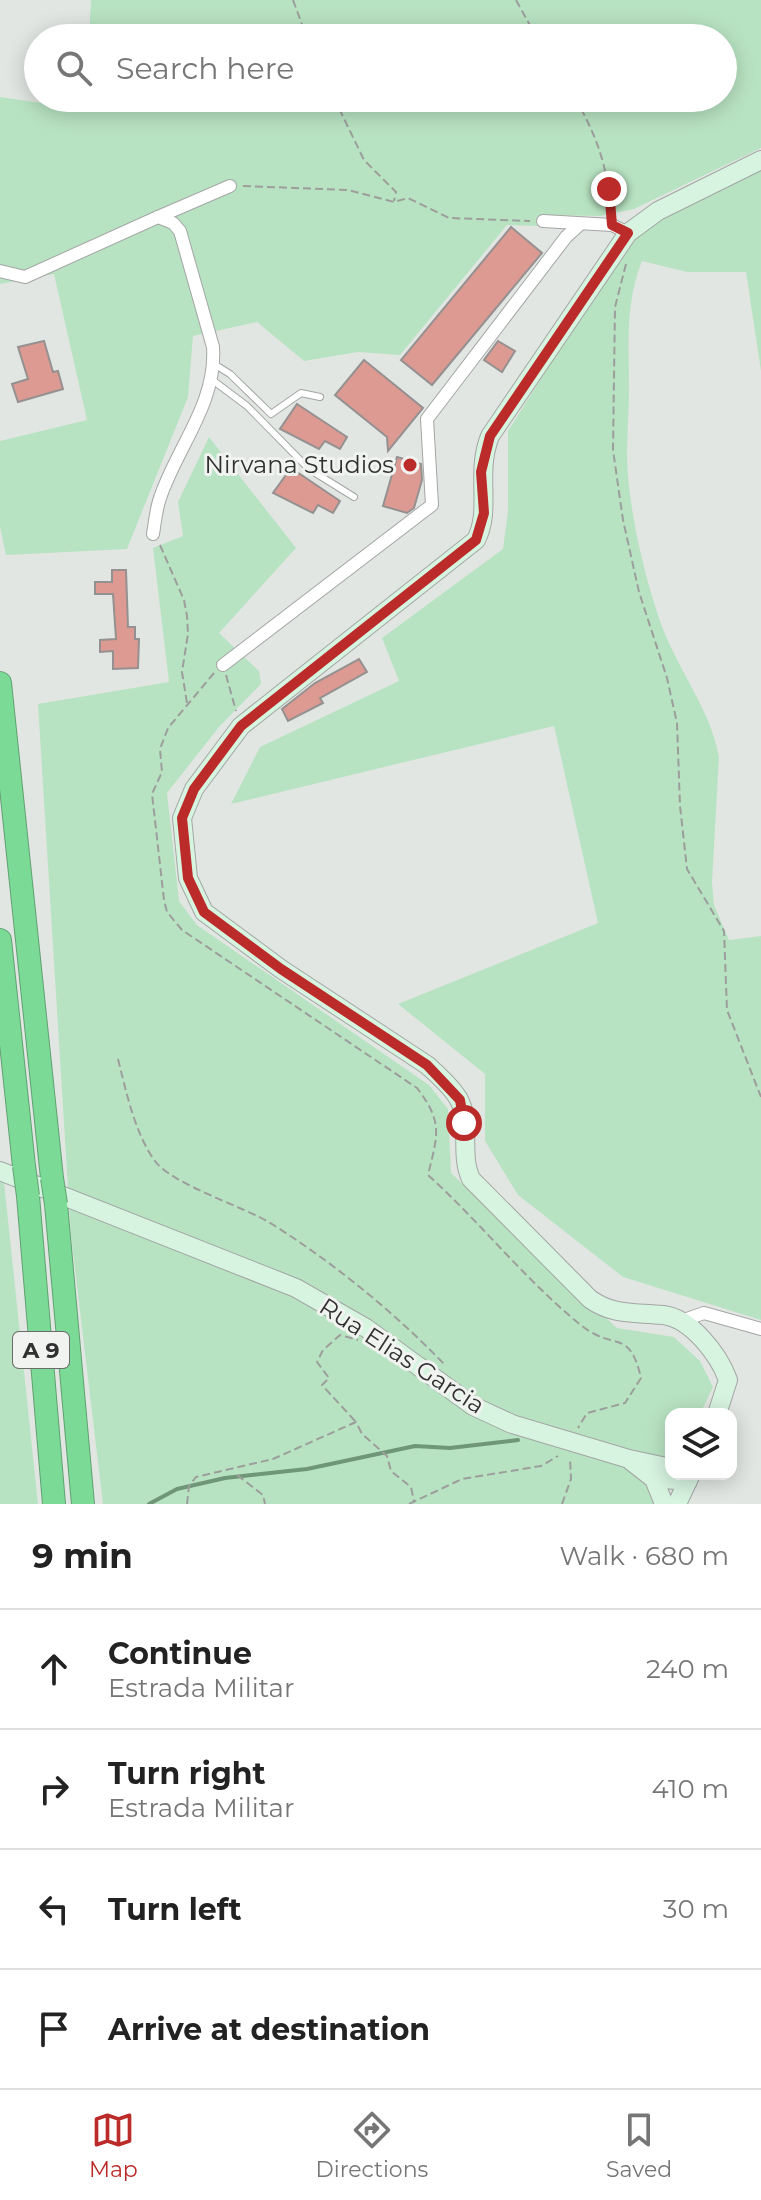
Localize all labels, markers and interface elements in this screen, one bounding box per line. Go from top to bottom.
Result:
search box [24,24,737,112]
icon: search [52,46,96,90]
text: Search here [116,50,294,87]
route end [591,171,627,207]
place label: Nirvana Studios [205,450,394,479]
marker: Nirvana Studios [401,456,419,474]
route start [446,1105,482,1141]
street label: Rua Elias Garcia [314,1291,490,1420]
road number: A 9 [13,1332,69,1368]
map controls [665,1408,737,1480]
button: layers [665,1408,737,1480]
text: 9 min [32,1535,133,1577]
text: Walk · 680 m [559,1540,729,1572]
text: Continue [108,1635,252,1672]
icon: ahead [32,1647,76,1691]
text: 240 m [646,1653,729,1685]
text: Estrada Militar [108,1672,294,1704]
text: Turn right [108,1755,265,1792]
icon: right [32,1767,76,1811]
text: 410 m [651,1773,729,1805]
text: Estrada Militar [108,1792,294,1824]
icon: left [32,1887,76,1931]
text: Turn left [108,1891,241,1928]
text: 30 m [663,1893,729,1925]
icon: arrive [32,2007,76,2051]
text: Arrive at destination [108,2011,430,2048]
tab: Map [89,2108,138,2183]
tab: Directions [316,2108,428,2183]
tab: Saved [606,2108,672,2183]

